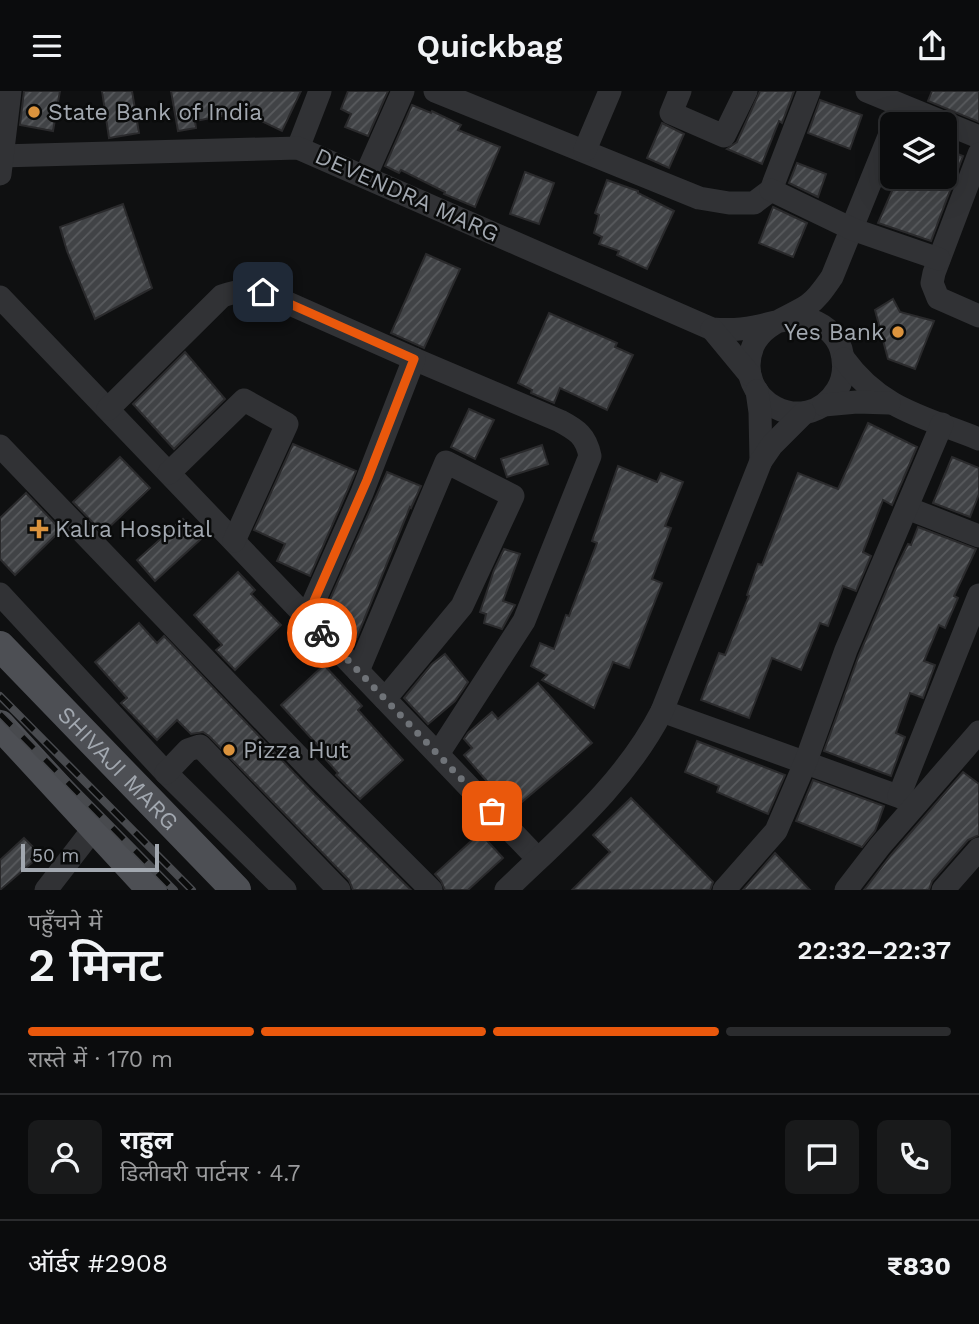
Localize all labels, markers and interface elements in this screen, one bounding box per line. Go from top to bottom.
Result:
icon: menu [28,27,66,65]
text: Quickbag [417,27,562,65]
icon: share [913,27,951,65]
place label: State Bank of India [48,99,262,126]
marker: State Bank of India [26,104,42,120]
map controls [880,112,957,189]
button: layers [880,112,957,189]
street label: DEVENDRA MARG [311,142,503,248]
pin [233,262,293,322]
icon: home [244,273,282,311]
place label: Yes Bank [784,319,884,346]
marker: Yes Bank [890,324,906,340]
place label: Kalra Hospital [55,516,212,543]
marker: Kalra Hospital [29,519,49,539]
courier [287,598,357,668]
icon: bike [303,614,341,652]
street label: SHIVAJI MARG [52,701,184,836]
place label: Pizza Hut [243,737,349,764]
marker: Pizza Hut [221,742,237,758]
pin [462,781,522,841]
icon: bag [473,792,511,830]
scale bar [21,841,159,873]
text: 50 m [32,844,79,867]
text: पहुँचने में [28,909,102,936]
text: 22:32–22:37 [797,935,951,965]
text: 2 मिनट [28,938,163,992]
text: रास्ते में · 170 m [28,1046,173,1073]
button: person [28,1120,102,1194]
button: chat [785,1120,859,1194]
button: phone [877,1120,951,1194]
text: राहुल [120,1125,173,1155]
text: डिलीवरी पार्टनर · 4.7 [120,1160,300,1187]
text: ऑर्डर #2908 [28,1248,168,1278]
text: ₹830 [887,1251,951,1281]

